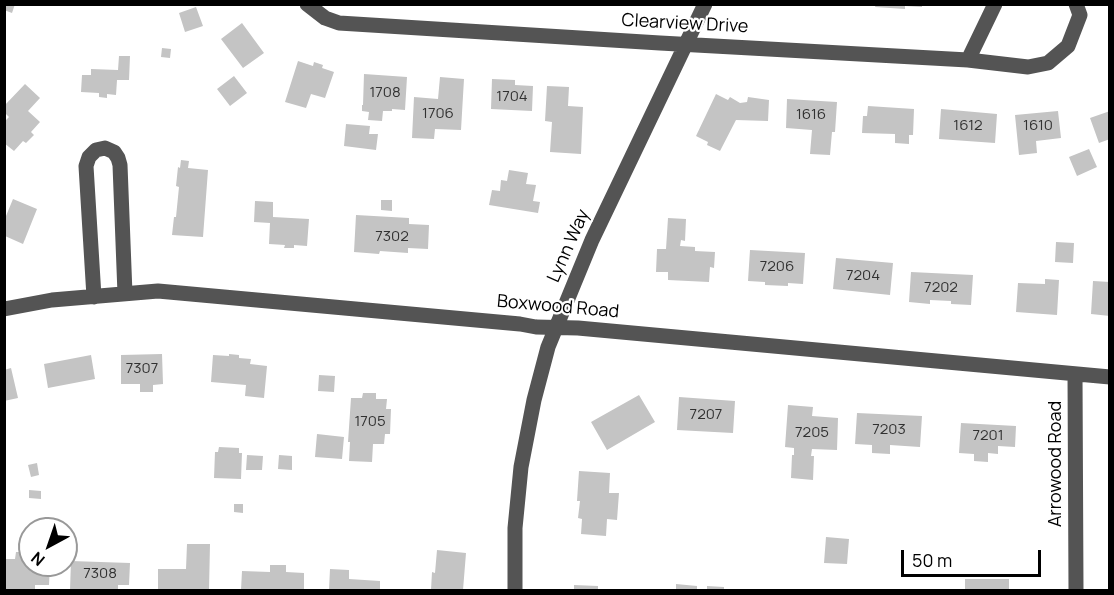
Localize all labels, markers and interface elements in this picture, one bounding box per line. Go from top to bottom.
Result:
street label: Clearview Drive [621,10,749,38]
house number: 1708 [369,84,401,102]
house number: 1704 [496,88,528,106]
house number: 1706 [422,105,454,123]
house number: 1616 [796,106,826,124]
house number: 1612 [953,117,983,135]
house number: 1610 [1023,117,1053,135]
street label: Lynn Way [543,206,595,286]
house number: 7302 [375,228,409,246]
house number: 7206 [760,258,794,276]
house number: 7204 [846,267,880,285]
house number: 7202 [924,279,958,297]
street label: Boxwood Road [496,291,620,323]
house number: 7307 [126,360,158,378]
street label: Arrowood Road [1045,401,1067,527]
house number: 7207 [690,406,722,424]
house number: 1705 [354,413,386,431]
house number: 7203 [872,421,906,439]
house number: 7205 [795,424,829,442]
house number: 7201 [972,427,1004,445]
north arrow [18,517,78,577]
scale bar [904,538,1044,576]
text: N [26,547,49,571]
text: 50 m [912,548,952,572]
house number: 7308 [83,565,117,583]

